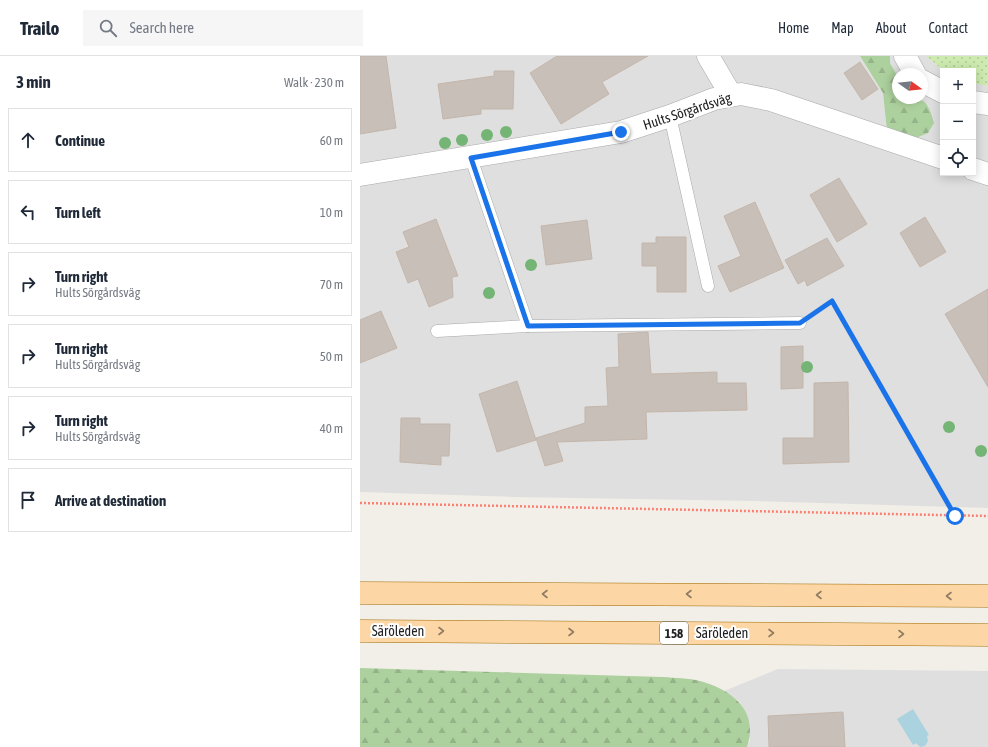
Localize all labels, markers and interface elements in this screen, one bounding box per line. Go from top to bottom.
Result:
search box [83,10,363,46]
text: Trailo [20,17,59,39]
icon: search [97,17,119,39]
text: Search here [129,19,194,36]
text: Home [778,20,809,36]
text: Map [831,20,854,36]
text: About [876,20,907,36]
text: Contact [929,20,968,36]
north arrow [892,68,928,104]
map controls [940,68,976,176]
button: + [940,68,976,104]
text: 3 min [16,72,51,92]
text: Walk · 230 m [284,75,344,90]
street label: Hults Sörgårdsväg [641,89,733,133]
button: − [940,104,976,140]
route end [612,123,630,141]
icon: ahead [17,129,39,151]
text: Continue [55,132,105,149]
text: 60 m [320,133,343,148]
button: locate [940,140,976,176]
icon: left [17,201,39,223]
text: Turn left [55,204,101,221]
text: 10 m [320,205,343,220]
text: Turn right [55,268,108,285]
icon: right [17,273,39,295]
text: 70 m [320,277,343,292]
text: Hults Sörgårdsväg [55,285,140,300]
text: Turn right [55,340,108,357]
icon: right [17,345,39,367]
text: 50 m [320,349,343,364]
text: Hults Sörgårdsväg [55,357,140,372]
text: Turn right [55,412,108,429]
icon: right [17,417,39,439]
text: 40 m [320,421,343,436]
text: Hults Sörgårdsväg [55,429,140,444]
icon: arrive [17,489,39,511]
text: Arrive at destination [55,492,166,509]
route start [946,507,964,525]
one-way arrow [542,590,548,598]
one-way arrow [686,590,692,598]
one-way arrow [816,591,822,599]
one-way arrow [946,592,952,600]
road number: 158 [660,622,688,644]
street label: Säröleden [372,623,424,639]
street label: Säröleden [696,625,748,641]
one-way arrow [438,627,444,635]
one-way arrow [568,628,574,636]
one-way arrow [768,629,774,638]
one-way arrow [898,630,904,638]

